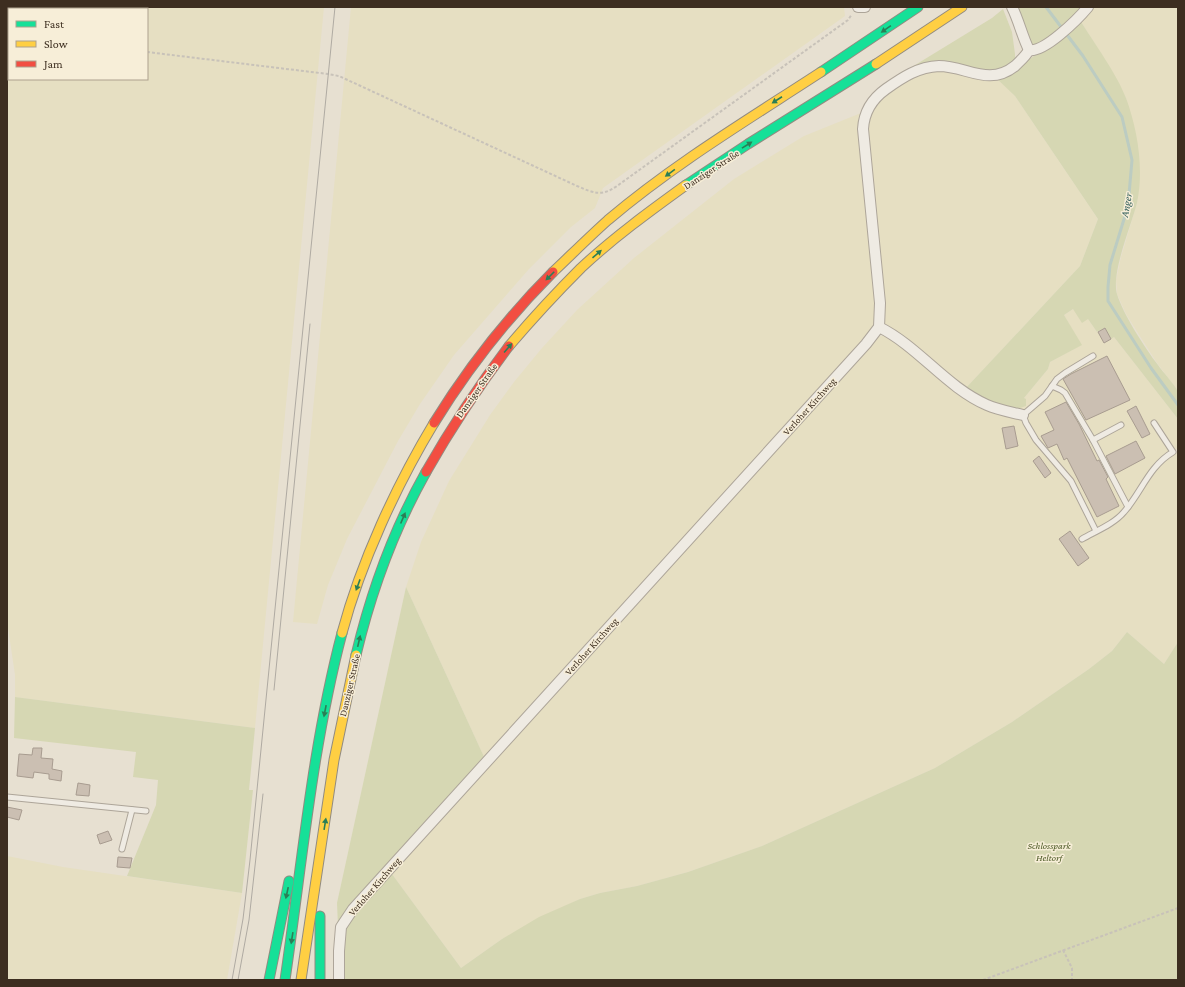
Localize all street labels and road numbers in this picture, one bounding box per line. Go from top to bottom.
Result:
street label: Danziger Straße [681,147,742,191]
street label: Danziger Straße [454,360,500,420]
street label: Verloher Kirchweg [781,375,838,437]
street label: Verloher Kirchweg [563,615,620,677]
street label: Danziger Straße [337,652,362,718]
street label: Verloher Kirchweg [346,855,403,918]

